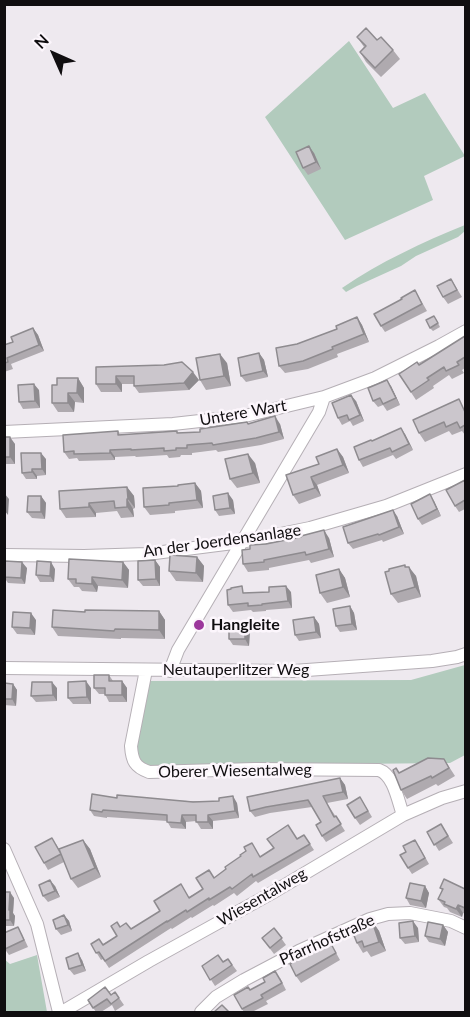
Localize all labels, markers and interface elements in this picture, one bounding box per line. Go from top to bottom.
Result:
north arrow [24,24,84,84]
text: N [30,30,52,52]
street label: Untere Wart [198,396,288,430]
street label: An der Joerdensanlage [142,520,302,562]
place label: Hangleite [211,615,280,635]
marker: Hangleite [192,618,206,632]
street label: Neutauperlitzer Weg [163,660,309,680]
street label: Oberer Wiesentalweg [158,760,312,782]
street label: Wiesentalweg [214,864,310,930]
street label: Pfarrhofstraße [276,910,378,970]

